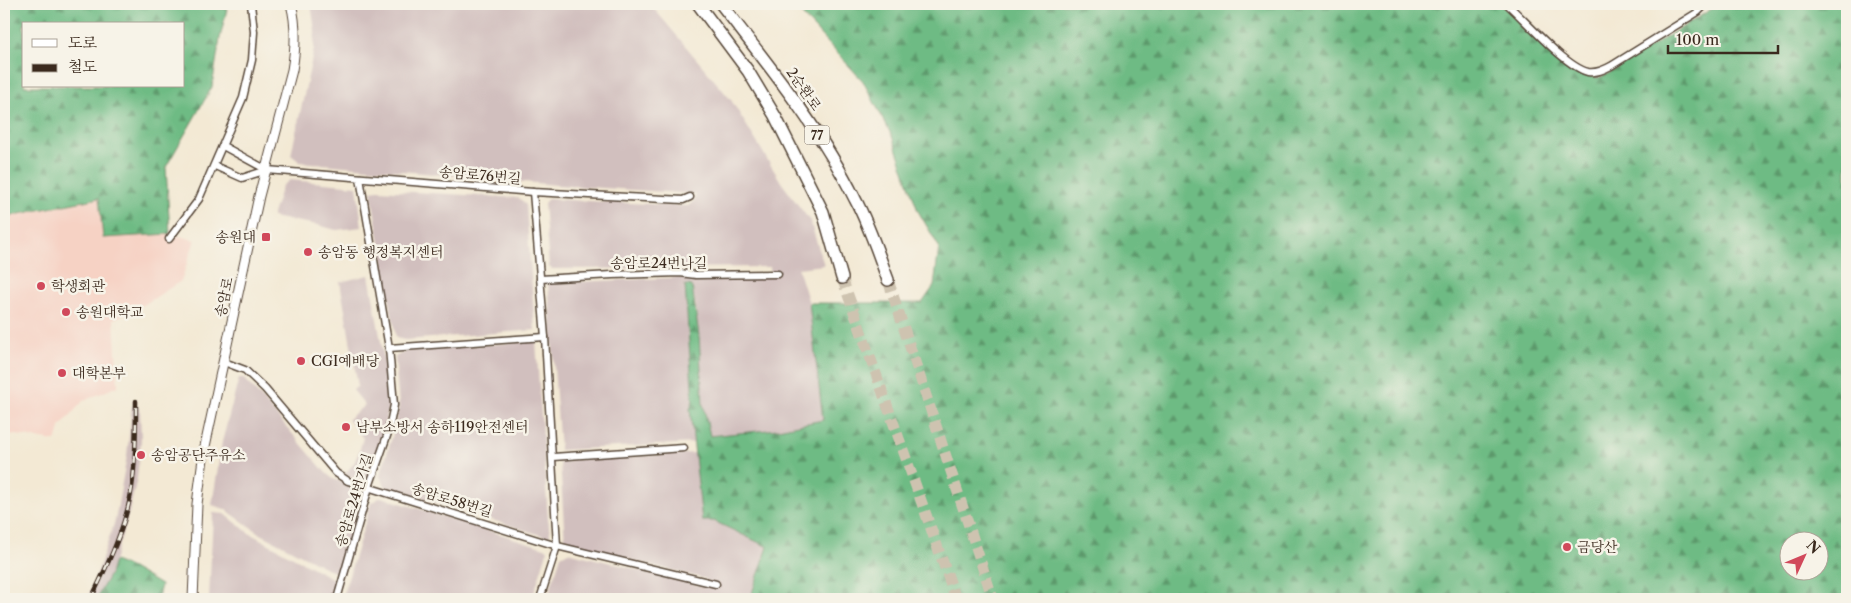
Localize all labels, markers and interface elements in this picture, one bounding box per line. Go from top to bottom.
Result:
legend [22,22,185,88]
scale bar [1668,22,1778,54]
text: 100 m [1676,30,1719,49]
text: 도로 [68,33,97,52]
text: 철도 [68,57,97,76]
street label: 2순환로 [783,64,826,114]
road number: 77 [804,126,830,144]
street label: 송암로76번길 [438,162,522,188]
place label: 송원대 [215,228,256,246]
marker: 송원대 [260,231,272,243]
place label: 송암동 행정복지센터 [318,243,443,261]
marker: 송암동 행정복지센터 [302,246,314,258]
street label: 송암로24번나길 [610,254,708,272]
street label: 송암로 [211,275,237,319]
place label: 학생회관 [51,277,106,295]
marker: 학생회관 [35,280,47,292]
place label: 송원대학교 [76,303,144,321]
marker: 송원대학교 [60,306,72,318]
place label: CGI예배당 [311,352,379,370]
marker: CGI예배당 [295,355,307,367]
place label: 대학본부 [72,364,127,382]
marker: 대학본부 [56,367,68,379]
place label: 남부소방서 송하119안전센터 [356,418,528,436]
marker: 남부소방서 송하119안전센터 [340,421,352,433]
place label: 송암공단주유소 [151,446,246,464]
marker: 송암공단주유소 [135,449,147,461]
street label: 송암로24번가길 [331,451,377,549]
street label: 송암로58번길 [409,479,495,521]
north arrow [1778,530,1828,580]
text: N [1803,536,1824,558]
place label: 금당산 [1577,538,1618,556]
marker: 금당산 [1561,541,1573,553]

